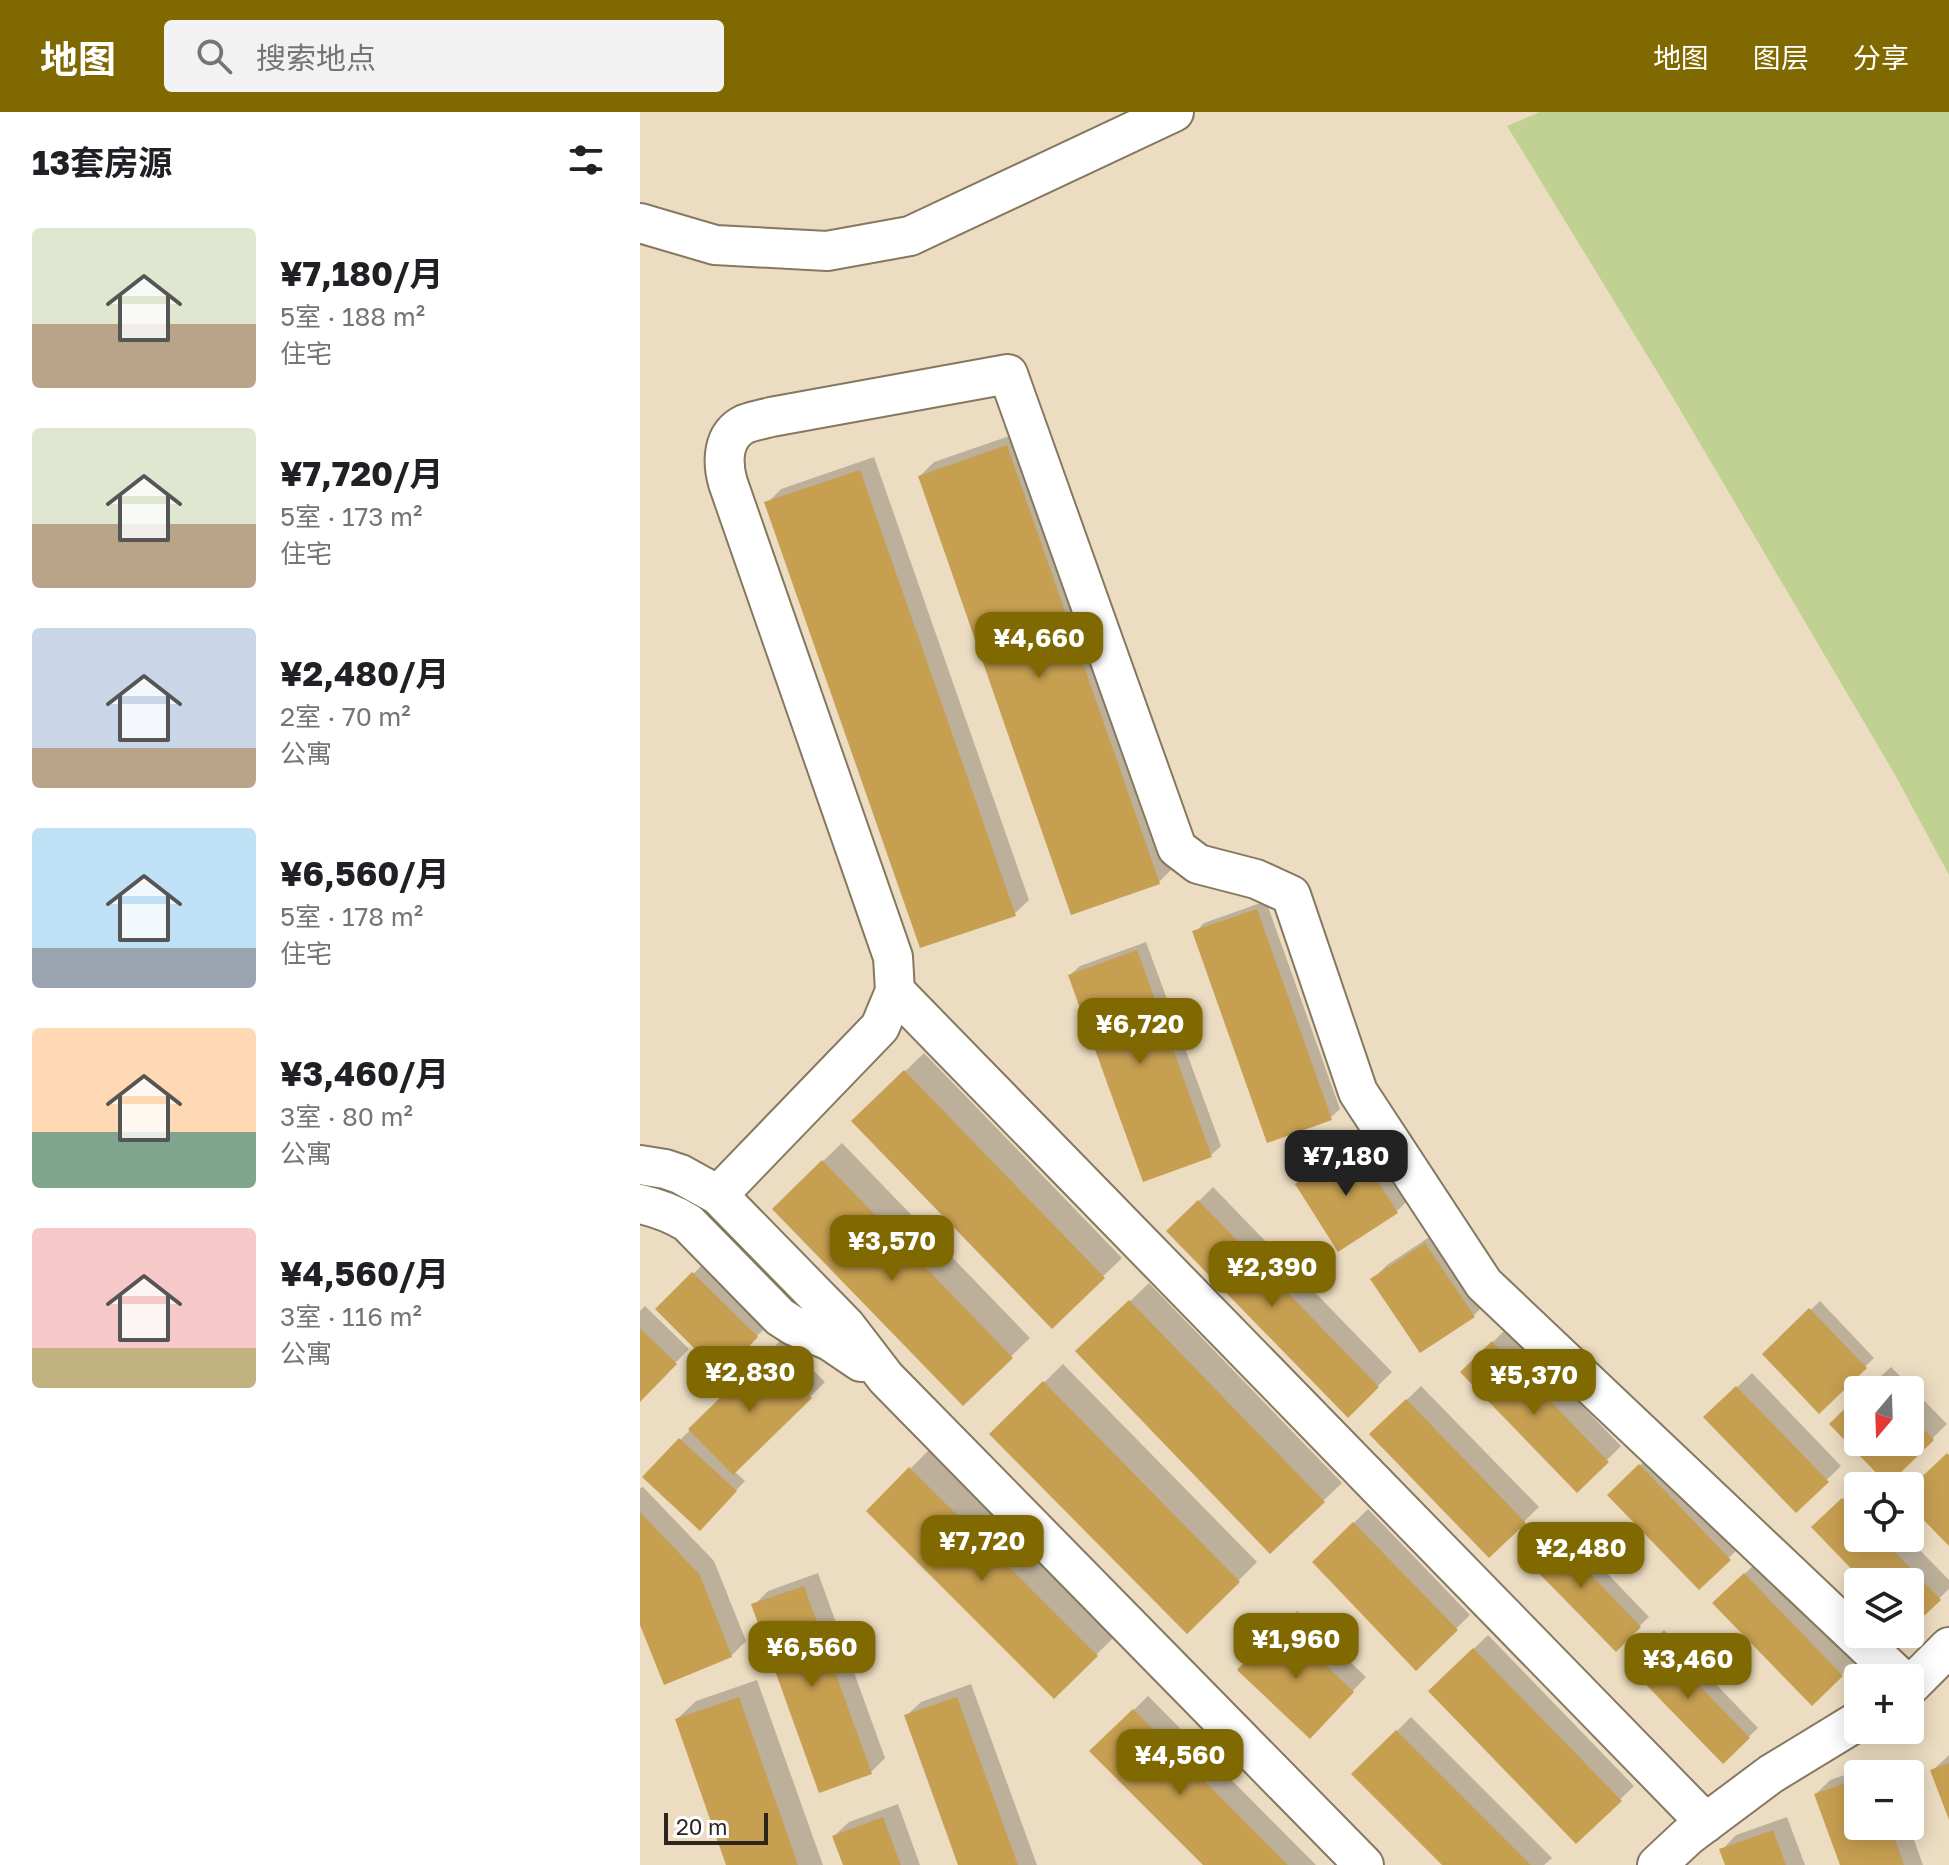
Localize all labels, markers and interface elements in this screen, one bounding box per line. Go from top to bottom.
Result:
search box [164,20,724,92]
icon: search [192,34,236,78]
text: 地图 [40,36,116,81]
text: 搜索地点 [256,40,376,76]
text: 地图 [1653,41,1709,74]
text: 图层 [1753,41,1809,74]
text: 分享 [1853,41,1909,74]
icon: filters [564,138,608,182]
text: 13套房源 [32,142,172,182]
text: ¥7,180/月 [280,253,444,293]
icon: home [96,260,192,356]
text: 5室 · 188 m² [280,301,425,332]
text: 住宅 [280,338,332,369]
text: ¥7,720/月 [280,453,444,493]
icon: home [96,460,192,556]
text: 5室 · 173 m² [280,501,422,532]
text: 住宅 [280,538,332,569]
pin: ¥4,660 [974,612,1104,680]
text: ¥4,660 [993,622,1085,653]
text: ¥2,480/月 [280,653,450,693]
icon: home [96,660,192,756]
text: 2室 · 70 m² [280,701,411,732]
text: 公寓 [280,738,332,769]
text: ¥6,560/月 [280,853,450,893]
icon: home [96,860,192,956]
text: 5室 · 178 m² [280,901,423,932]
text: 住宅 [280,938,332,969]
pin: ¥6,720 [1075,998,1205,1066]
text: ¥6,720 [1096,1008,1184,1039]
text: ¥3,460/月 [280,1053,449,1093]
icon: home [96,1060,192,1156]
text: 3室 · 80 m² [280,1101,413,1132]
pin: ¥7,180 [1281,1130,1411,1198]
text: 公寓 [280,1138,332,1169]
text: ¥7,180 [1303,1140,1389,1171]
pin: ¥3,570 [827,1215,957,1283]
text: ¥3,570 [848,1225,936,1256]
pin: ¥2,390 [1207,1241,1337,1309]
text: ¥2,390 [1227,1251,1317,1282]
text: ¥4,560/月 [280,1253,449,1293]
icon: home [96,1260,192,1356]
text: 3室 · 116 m² [280,1301,422,1332]
text: 公寓 [280,1338,332,1369]
pin: ¥2,830 [685,1346,815,1414]
pin: ¥5,370 [1469,1349,1599,1417]
text: ¥2,830 [705,1356,795,1387]
text: ¥5,370 [1490,1359,1578,1390]
north arrow [1844,1376,1924,1456]
map controls [1844,1376,1924,1840]
button: locate [1844,1472,1924,1552]
pin: ¥7,720 [917,1515,1047,1583]
pin: ¥2,480 [1516,1522,1646,1590]
text: ¥7,720 [939,1525,1025,1556]
text: ¥2,480 [1535,1532,1627,1563]
button: layers [1844,1568,1924,1648]
pin: ¥1,960 [1231,1613,1361,1681]
pin: ¥6,560 [747,1621,877,1689]
text: ¥1,960 [1252,1623,1340,1654]
text: ¥6,560 [766,1631,858,1662]
pin: ¥3,460 [1623,1633,1753,1701]
text: ¥3,460 [1642,1643,1734,1674]
button: + [1844,1664,1924,1744]
pin: ¥4,560 [1115,1729,1245,1797]
text: ¥4,560 [1134,1739,1226,1770]
button: − [1844,1760,1924,1840]
scale bar [664,1809,768,1845]
text: 20 m [676,1813,727,1840]

